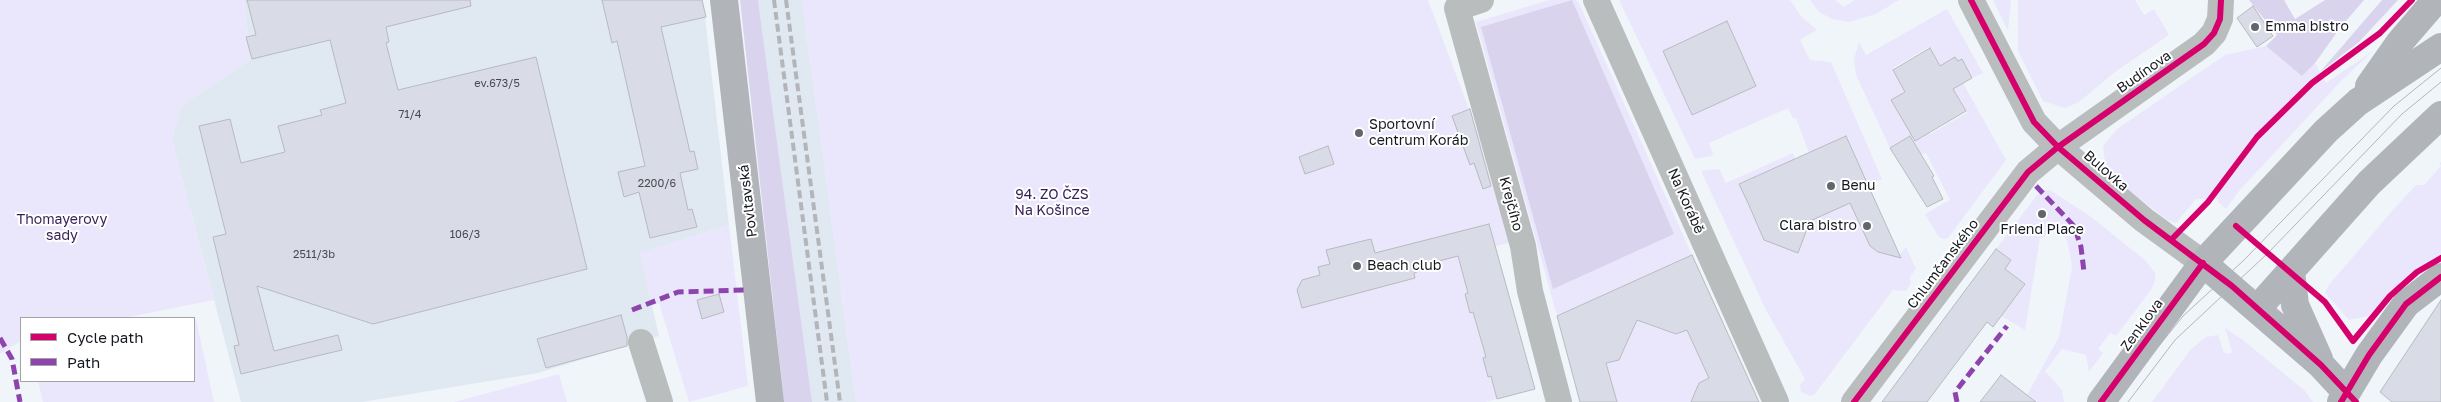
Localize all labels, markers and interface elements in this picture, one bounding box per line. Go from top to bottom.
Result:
place label: Emma bistro [2265,19,2349,35]
marker: Emma bistro [2249,21,2261,33]
street label: Budínova [2114,47,2174,97]
house number: ev.673/5 [474,77,520,91]
house number: 71/4 [398,108,422,122]
place label: Sportovní centrum Koráb [1369,117,1468,150]
marker: Sportovní centrum Koráb [1353,127,1365,139]
street label: Bulovka [2080,147,2132,195]
street label: Povltavská [735,164,761,238]
street label: Na Korábě [1664,166,1708,236]
street label: Krejčího [1496,175,1526,233]
house number: 2200/6 [638,177,676,191]
place label: Benu [1841,178,1876,194]
marker: Benu [1825,180,1837,192]
park label: 94. ZO ČZS Na Košince [1014,187,1090,220]
marker: Friend Place [2036,208,2048,220]
park label: Thomayerovy sady [17,212,107,244]
street label: Chlumčanského [1904,216,1982,312]
place label: Clara bistro [1779,218,1857,234]
marker: Clara bistro [1861,220,1873,232]
place label: Friend Place [2000,222,2084,238]
house number: 106/3 [450,228,480,242]
house number: 2511/3b [293,248,335,262]
place label: Beach club [1367,258,1441,274]
marker: Beach club [1351,260,1363,272]
street label: Zenklova [2117,296,2167,354]
legend [20,317,195,382]
text: Cycle path [67,328,143,346]
text: Path [67,353,100,371]

